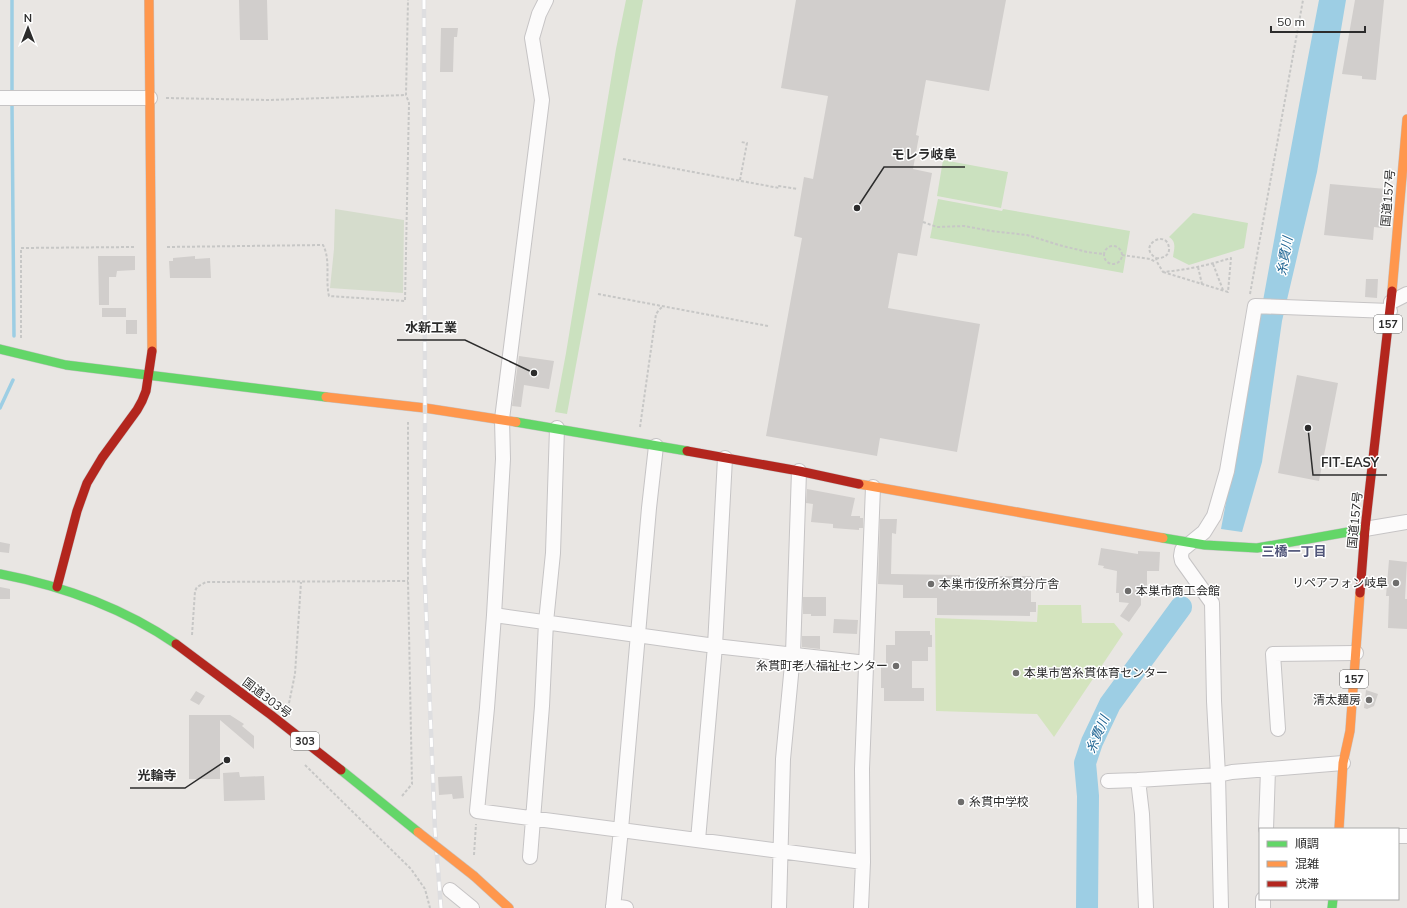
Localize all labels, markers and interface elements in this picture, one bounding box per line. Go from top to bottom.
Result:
north arrow [8,8,48,48]
scale bar [1271,8,1365,34]
text: N [24,11,32,25]
text: 50 m [1277,14,1305,29]
callout: モレラ岐阜 [884,142,965,167]
text: モレラ岐阜 [891,146,957,162]
street label: 国道157号 [1378,169,1397,227]
water label: 糸貫川 [1273,233,1296,277]
callout: 水新工業 [397,315,465,340]
road number: 157 [1374,315,1402,333]
text: 水新工業 [405,319,457,335]
callout: FIT-EASY [1313,450,1387,475]
text: FIT-EASY [1321,454,1380,470]
street label: 国道157号 [1344,491,1365,549]
district label: 三橋一丁目 [1261,543,1327,559]
place label: リペアフォン岐阜 [1292,575,1388,590]
place label: 本巣市役所糸貫分庁舎 [939,576,1059,591]
marker: リペアフォン岐阜 [1391,578,1401,588]
marker: 本巣市役所糸貫分庁舎 [926,579,936,589]
place label: 本巣市商工会館 [1136,583,1220,598]
marker: 本巣市商工会館 [1123,586,1133,596]
place label: 糸貫町老人福祉センター [756,658,888,673]
marker: 糸貫町老人福祉センター [891,661,901,671]
place label: 本巣市営糸貫体育センター [1024,665,1168,680]
marker: 本巣市営糸貫体育センター [1011,668,1021,678]
road number: 157 [1340,670,1368,688]
street label: 国道303号 [240,674,295,721]
place label: 清太麺房 [1313,692,1361,707]
marker: 清太麺房 [1364,695,1374,705]
water label: 糸貫川 [1082,711,1113,755]
road number: 303 [291,732,319,750]
callout: 光輪寺 [130,763,185,788]
text: 光輪寺 [137,767,177,783]
place label: 糸貫中学校 [969,794,1029,809]
marker: 糸貫中学校 [956,797,966,807]
legend [1259,828,1399,900]
text: 順調 [1295,836,1319,851]
text: 混雑 [1295,856,1319,871]
text: 渋滞 [1295,876,1319,891]

